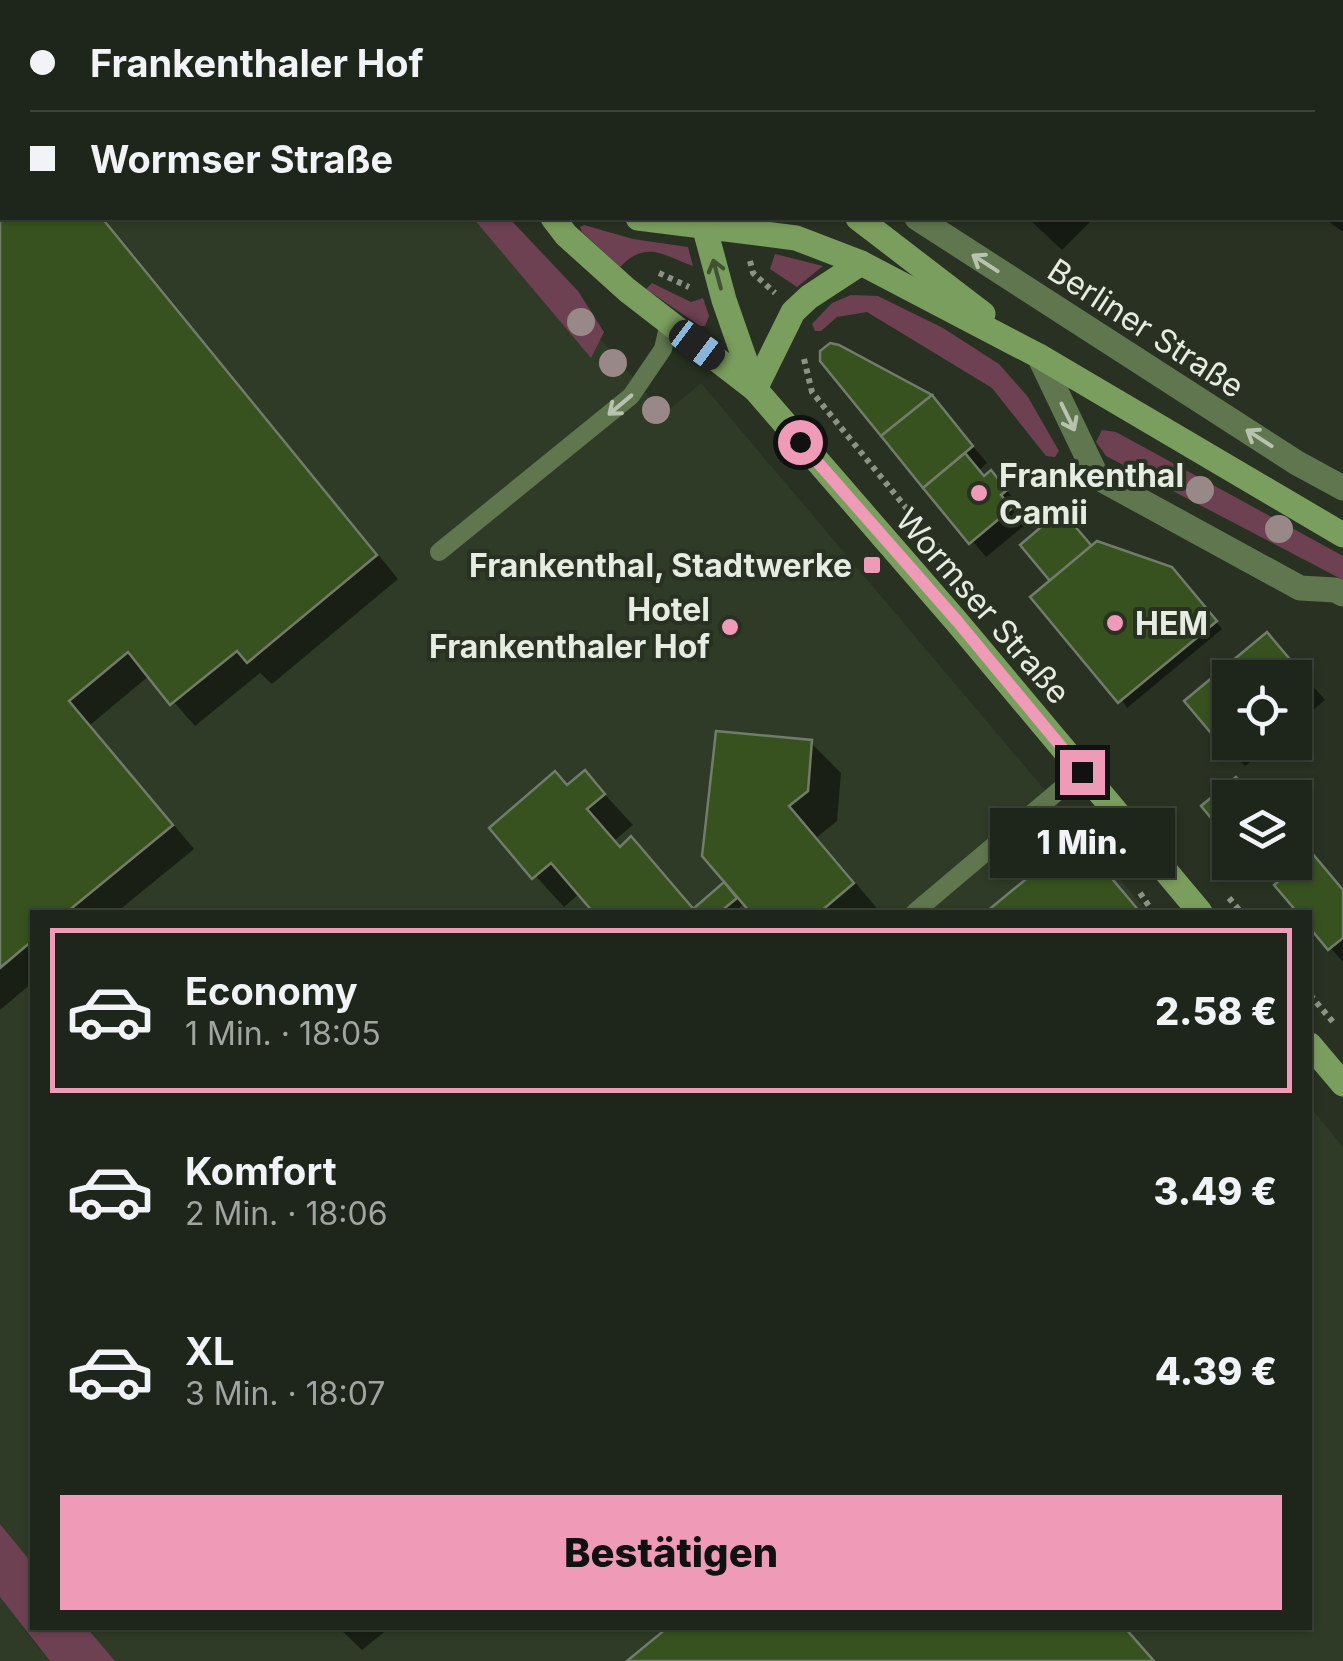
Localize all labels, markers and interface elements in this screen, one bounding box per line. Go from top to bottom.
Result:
text: Frankenthaler Hof [90,40,424,86]
text: Wormser Straße [90,136,393,182]
street label: Berliner Straße [1041,250,1251,406]
one-way arrow [971,253,1000,274]
one-way arrow [707,259,726,290]
car [664,315,730,375]
one-way arrow [607,393,633,415]
one-way arrow [1059,401,1078,431]
route start [778,420,823,465]
one-way arrow [1245,428,1274,449]
place label: Frankenthal Camii [999,456,1184,532]
marker: Frankenthal Camii [968,482,990,504]
street label: Wormser Straße [888,501,1078,711]
place label: Frankenthal, Stadtwerke [469,546,852,585]
marker: Frankenthal, Stadtwerke [861,554,883,576]
place label: Hotel Frankenthaler Hof [429,590,710,666]
place label: HEM [1135,604,1208,643]
marker: HEM [1104,612,1126,634]
marker: Hotel Frankenthaler Hof [719,616,741,638]
map controls [1212,660,1312,880]
button: locate [1212,660,1312,760]
route end [1060,750,1105,795]
button: layers [1212,780,1312,880]
callout: 1 Min. [990,807,1174,877]
text: 1 Min. [1037,823,1128,862]
icon: car [65,966,155,1056]
text: Economy [185,968,358,1014]
text: 2.58 € [1155,988,1277,1034]
text: 1 Min. · 18:05 [185,1014,381,1053]
icon: car [65,1146,155,1236]
text: Komfort [185,1148,337,1194]
text: 3.49 € [1154,1168,1277,1214]
text: 2 Min. · 18:06 [185,1194,388,1233]
icon: car [65,1326,155,1416]
text: XL [185,1328,235,1374]
text: 4.39 € [1155,1348,1277,1394]
text: 3 Min. · 18:07 [185,1374,385,1413]
button: Bestätigen [60,1495,1282,1610]

